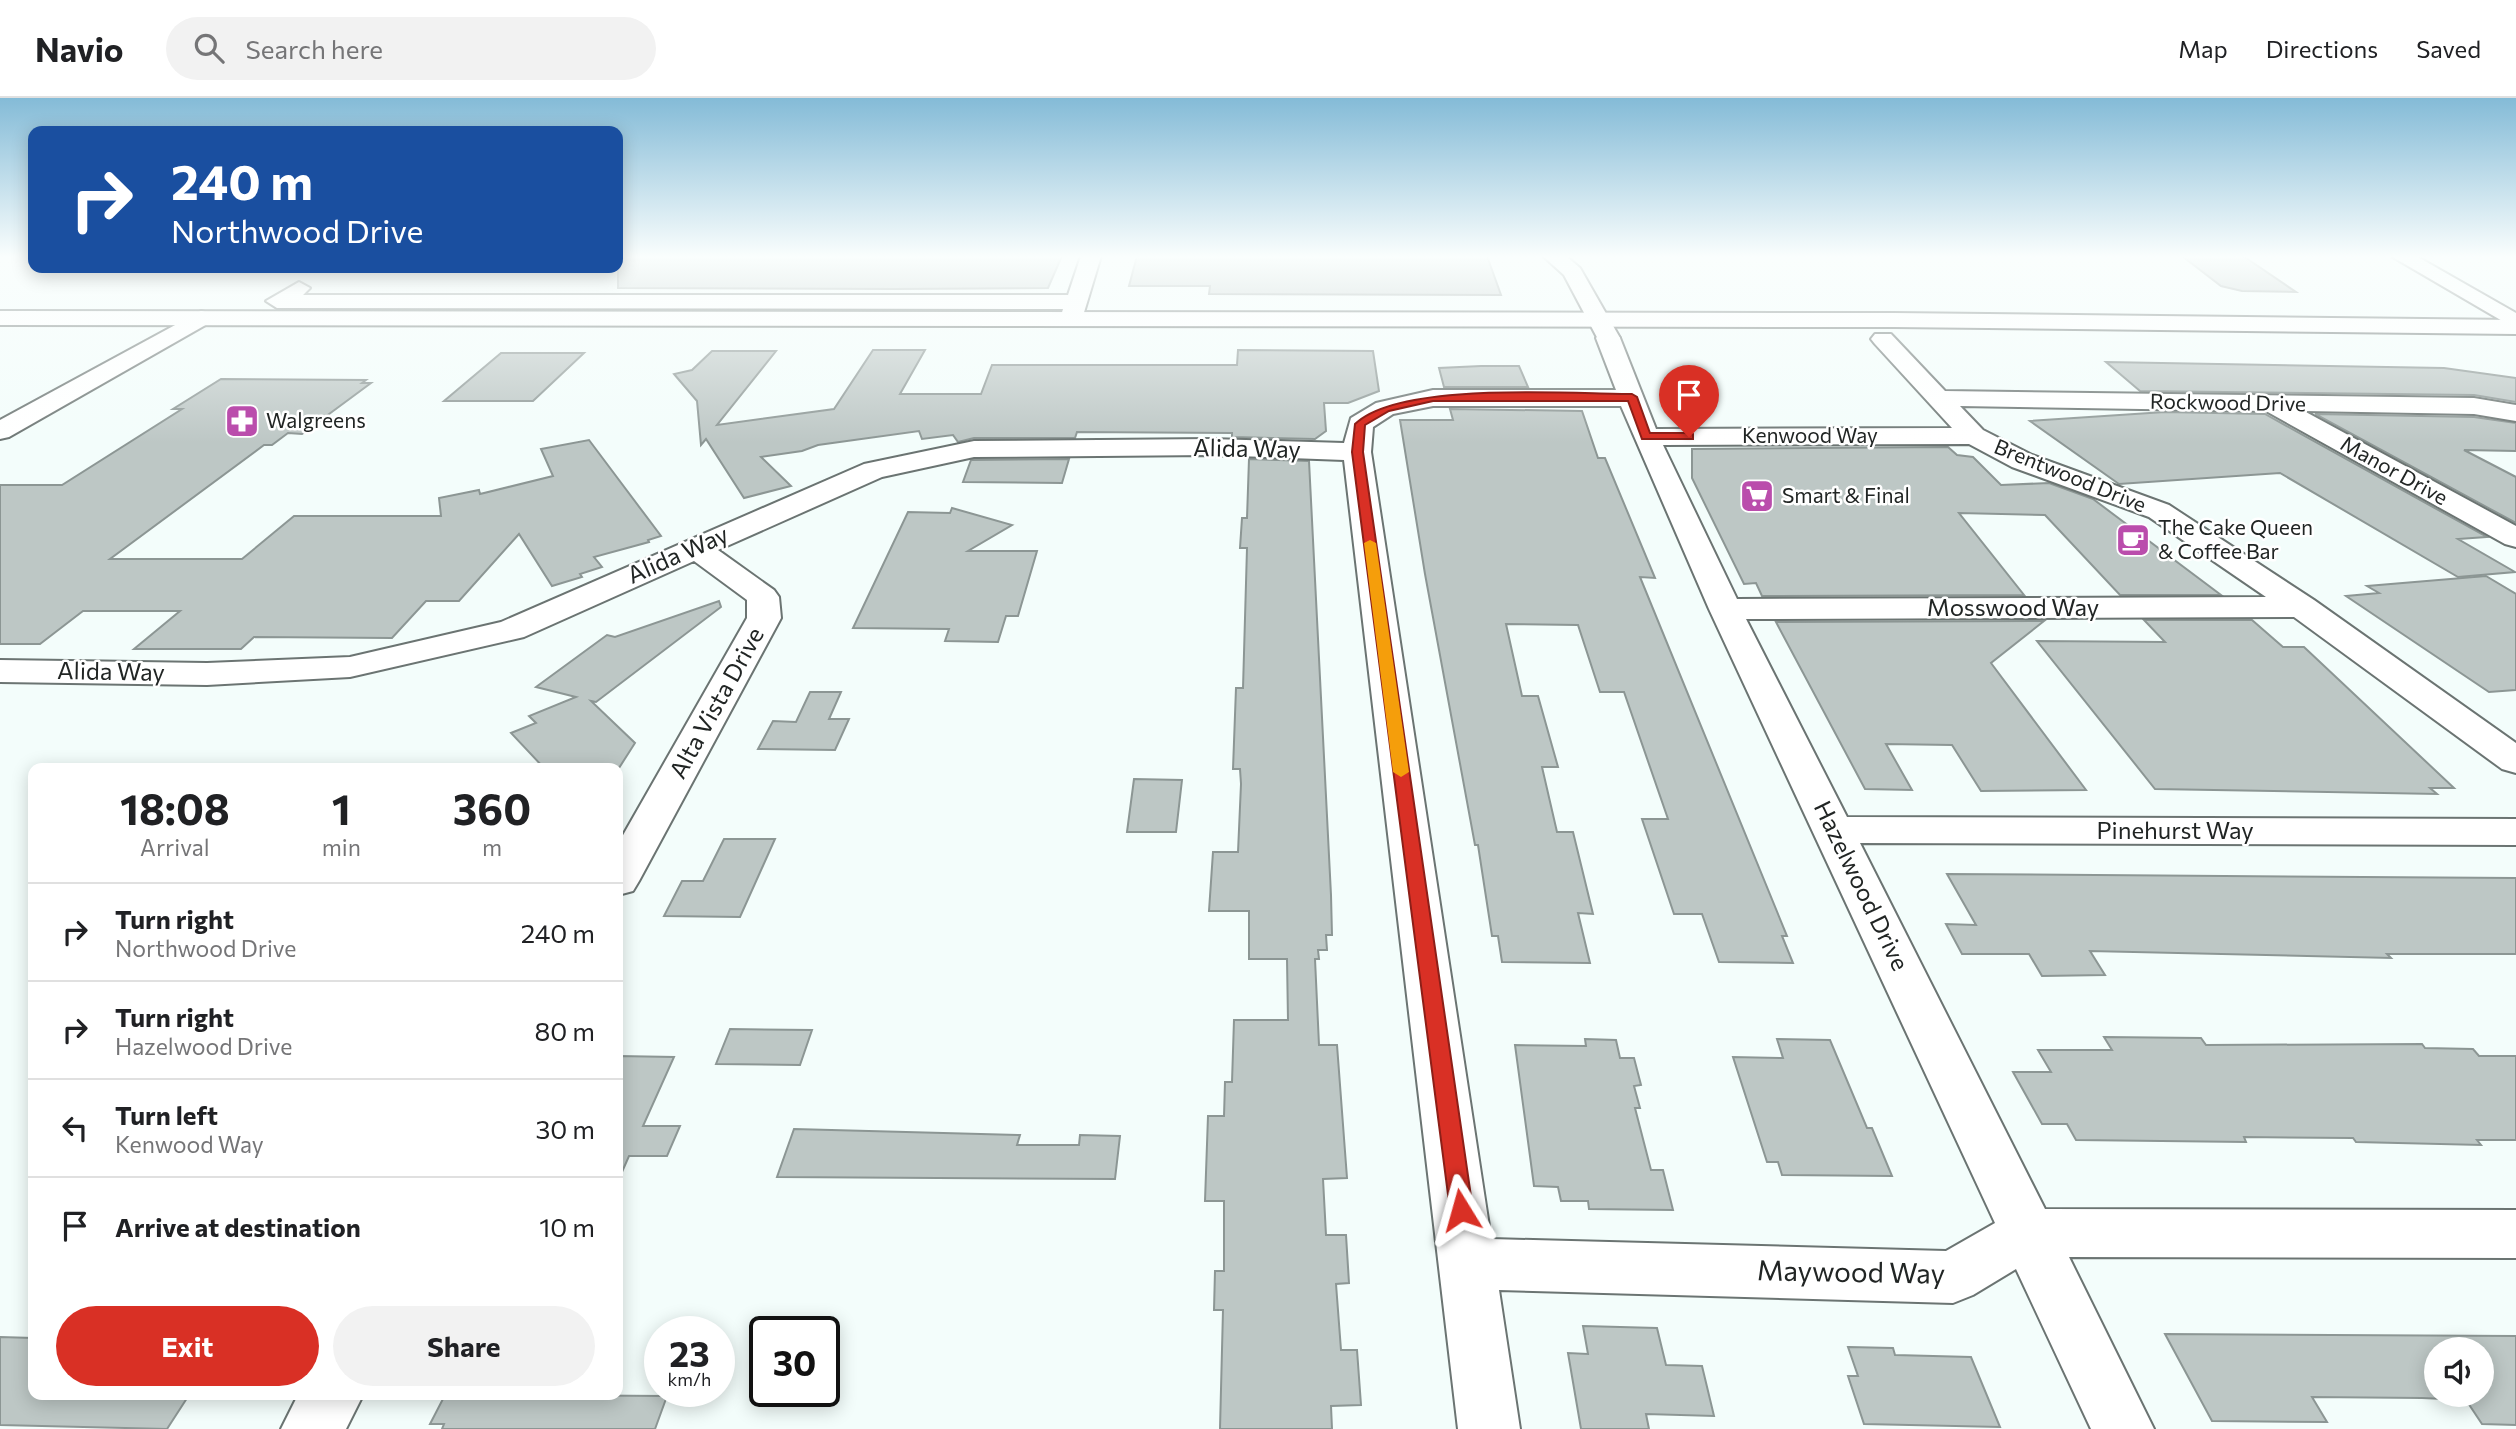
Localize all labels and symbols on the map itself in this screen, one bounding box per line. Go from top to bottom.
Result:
pin [1659,365,1719,437]
street label: Rockwood Drive [2150,388,2306,415]
pharmacy icon: Walgreens [223,402,261,440]
place label: Walgreens [266,407,366,432]
street label: Kenwood Way [1742,422,1878,447]
street label: Manor Drive [2337,430,2453,509]
street label: Alida Way [1193,432,1301,463]
street label: Brentwood Drive [1991,433,2150,516]
supermarket icon: Smart & Final [1738,477,1776,515]
place label: Smart & Final [1782,482,1910,507]
place label: The Cake Queen & Coffee Bar [2158,514,2313,563]
street label: Alida Way [622,518,733,589]
cafe icon: The Cake Queen & Coffee Bar [2114,521,2152,559]
street label: Mosswood Way [1927,592,2099,621]
street label: Alta Vista Drive [662,622,769,783]
street label: Alida Way [57,655,165,686]
street label: Hazelwood Drive [1809,796,1916,975]
street label: Pinehurst Way [2096,815,2254,844]
position arrow [1424,1173,1498,1247]
street label: Maywood Way [1757,1252,1945,1290]
speed limit sign: 30 [749,1316,840,1407]

